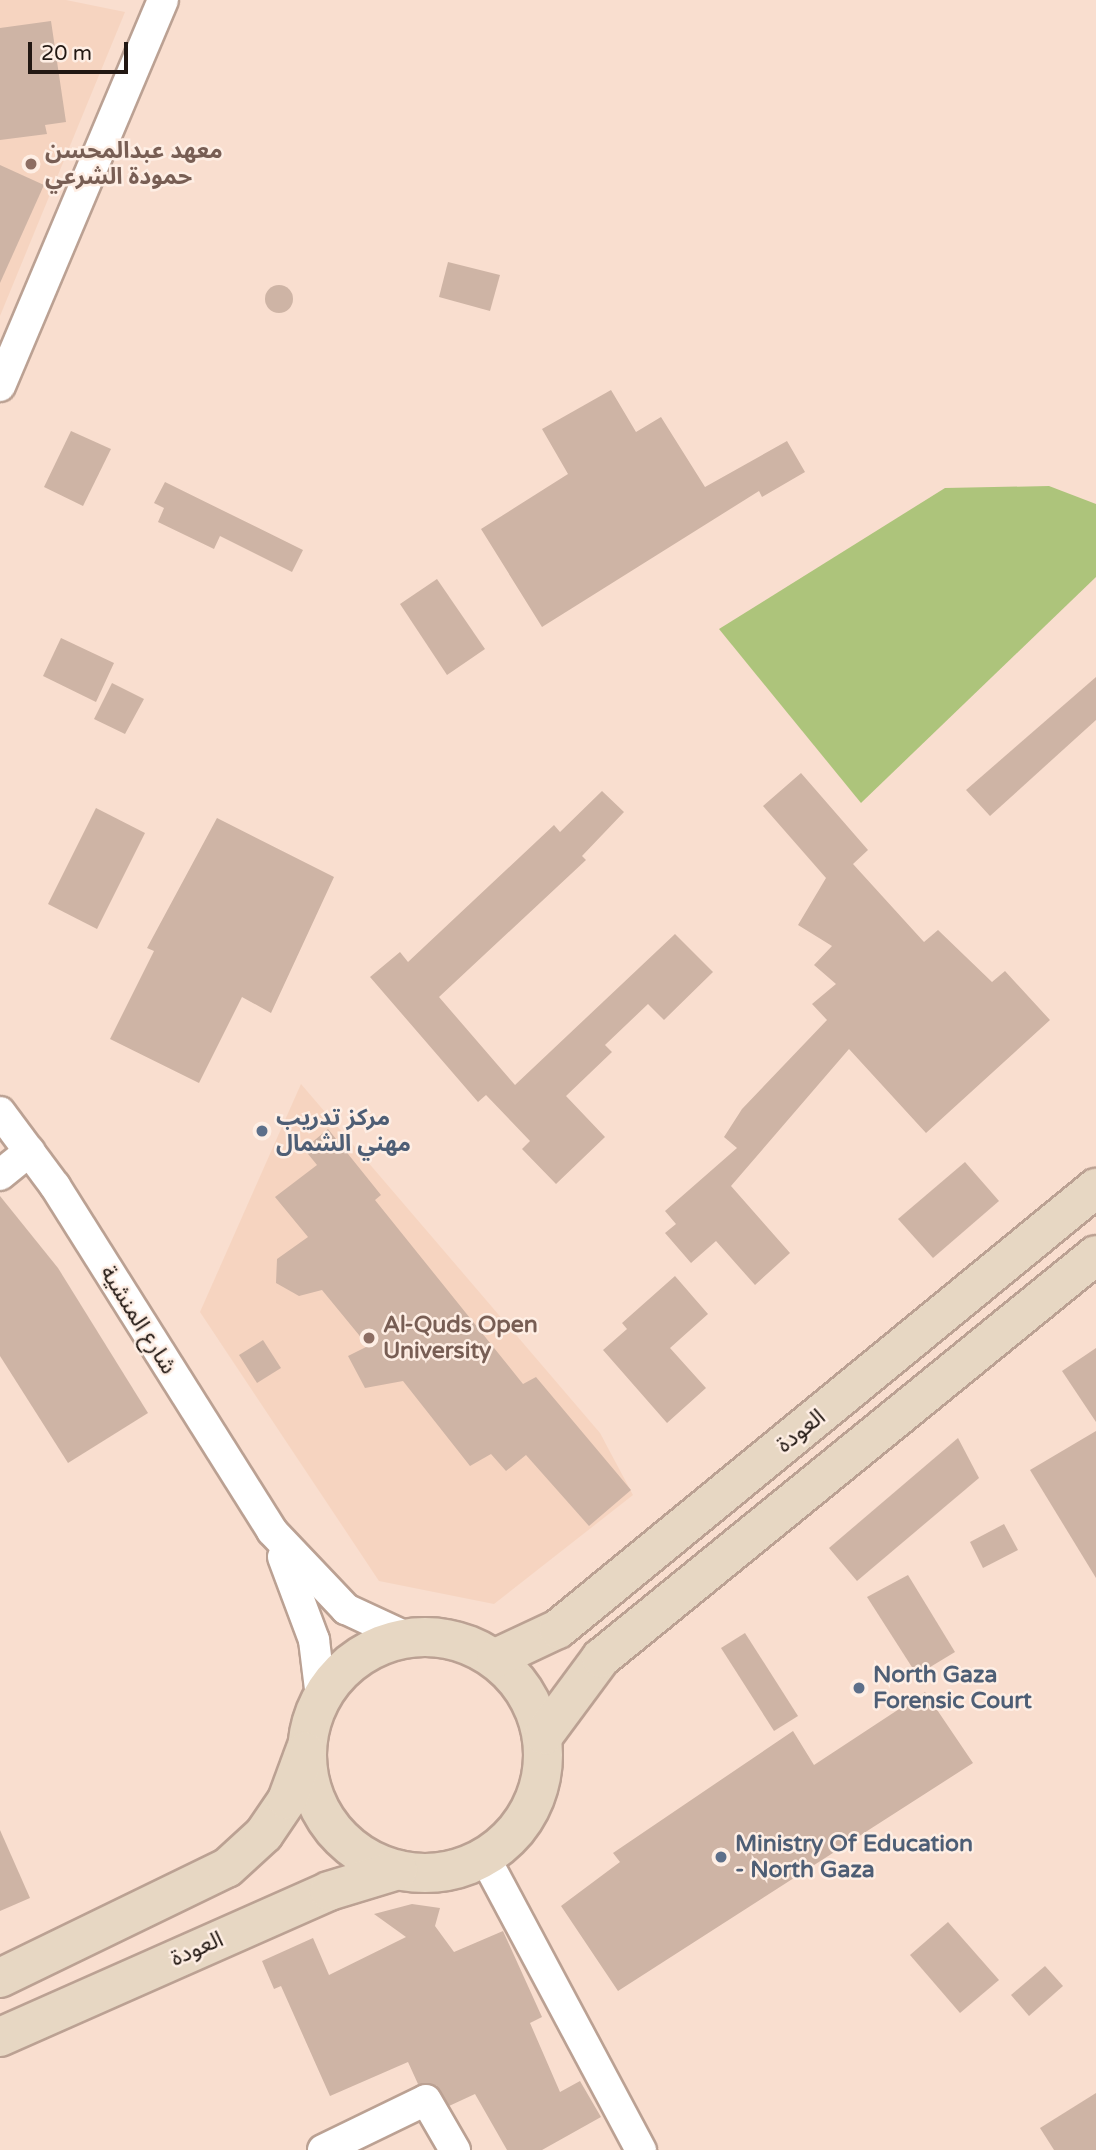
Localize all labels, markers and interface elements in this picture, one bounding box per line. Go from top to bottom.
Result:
scale bar [32,28,131,72]
text: 20 m [41,41,92,66]
place label: معهد عبدالمحسن حمودة الشرعي [45,137,223,191]
marker: معهد عبدالمحسن حمودة الشرعي [23,156,39,172]
place label: مركز تدريب مهني الشمال [276,1104,411,1158]
marker: مركز تدريب مهني الشمال [254,1123,270,1139]
street label: شارع المنشية [94,1261,182,1379]
place label: Al-Quds Open University [383,1311,538,1365]
marker: Al-Quds Open University [361,1330,377,1346]
street label: العودة [771,1403,831,1459]
place label: North Gaza Forensic Court [873,1661,1032,1715]
marker: North Gaza Forensic Court [851,1680,867,1696]
place label: Ministry Of Education - North Gaza [735,1830,973,1884]
marker: Ministry Of Education - North Gaza [713,1849,729,1865]
street label: العودة [166,1925,228,1973]

